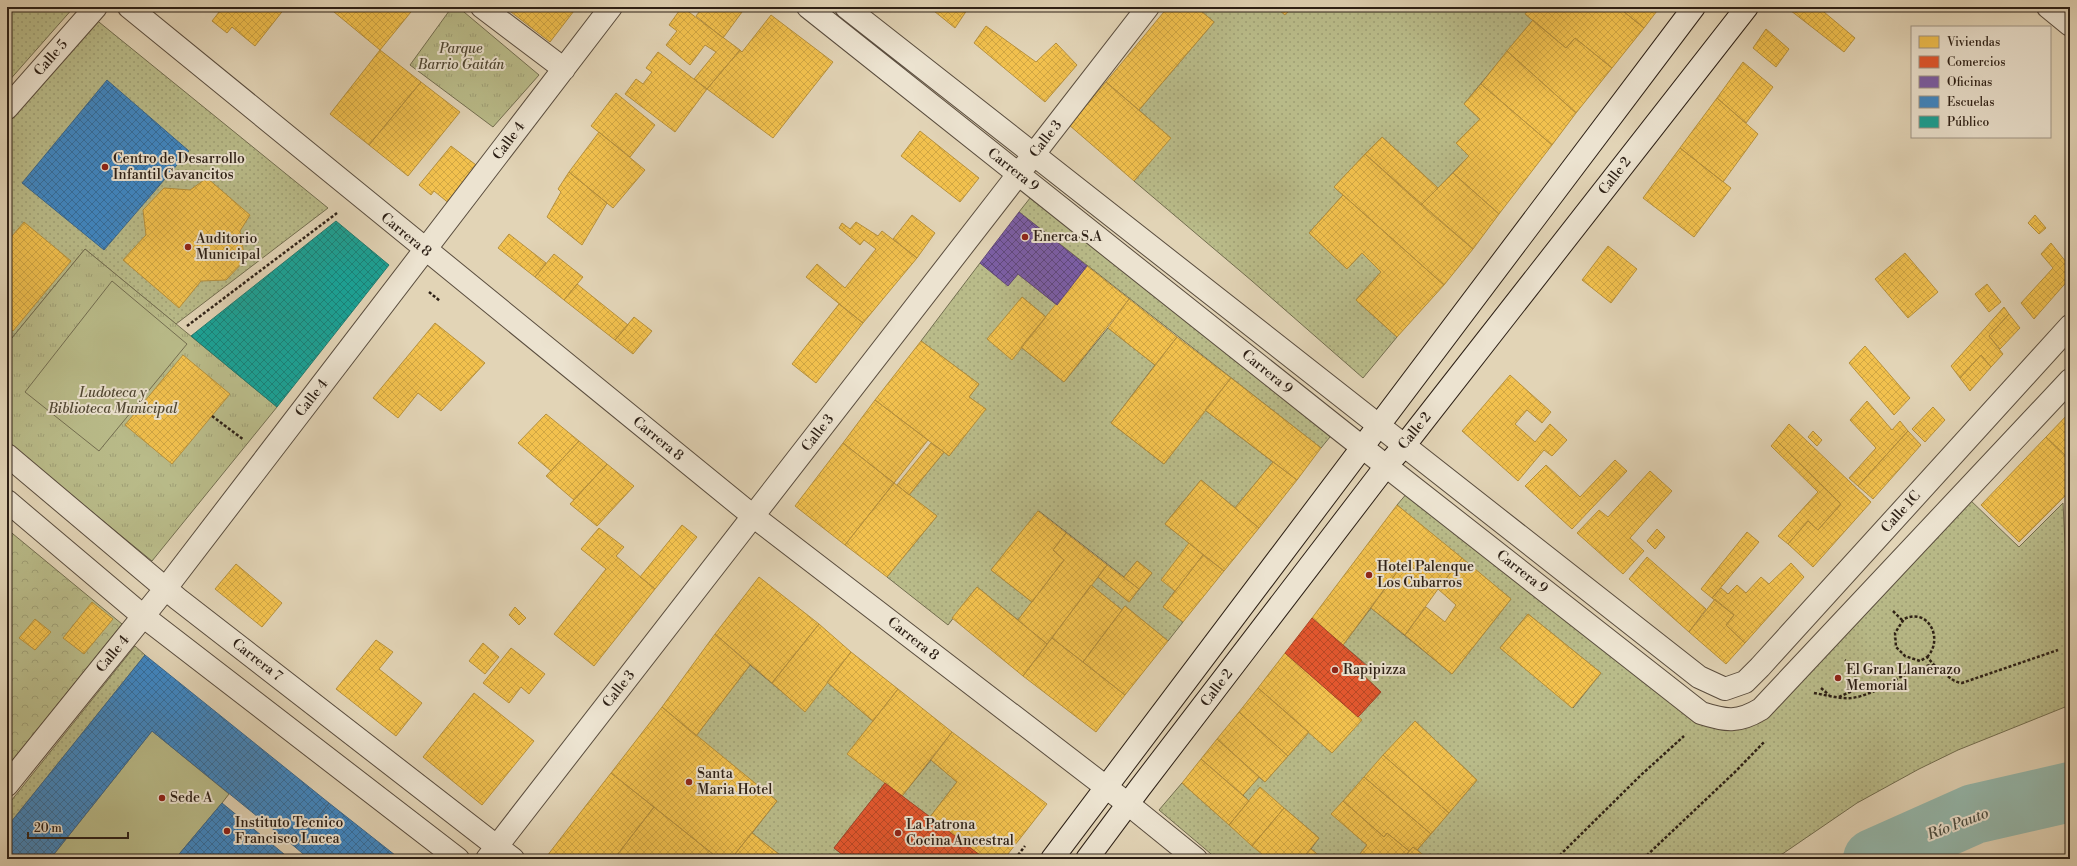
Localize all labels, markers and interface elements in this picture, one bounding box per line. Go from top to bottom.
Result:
legend [1911,26,2051,138]
text: Viviendas [1946,35,2000,50]
street label: Calle 5 [30,36,72,80]
park label: Parque Barrio Gaitán [417,40,504,74]
text: Comercios [1947,55,2006,70]
text: Oficinas [1947,75,1992,90]
text: Escuelas [1947,95,1994,110]
text: Público [1947,115,1990,130]
street label: Calle 3 [1026,116,1066,161]
street label: Calle 4 [489,118,529,164]
street label: Carrera 9 [984,144,1042,196]
place label: Centro de Desarrollo Infantil Gavancitos [113,150,245,184]
street label: Calle 2 [1595,154,1635,198]
marker: Centro de Desarrollo Infantil Gavancitos [100,162,110,172]
street label: Carrera 8 [377,209,435,261]
place label: Enerca S.A [1033,228,1103,246]
place label: Auditorio Municipal [195,230,260,264]
marker: Enerca S.A [1020,232,1030,242]
marker: Auditorio Municipal [183,242,193,252]
street label: Carrera 9 [1238,346,1296,398]
street label: Calle 4 [292,375,332,421]
park label: Ludoteca y Biblioteca Municipal [47,384,178,418]
street label: Calle 2 [1394,409,1436,453]
street label: Calle 3 [798,410,838,455]
street label: Carrera 8 [629,413,687,465]
street label: Calle 1C [1877,487,1925,537]
street label: Carrera 9 [1493,546,1551,598]
place label: Hotel Palenque Los Cubarros [1377,558,1474,592]
marker: Hotel Palenque Los Cubarros [1364,570,1374,580]
street label: Carrera 8 [884,613,942,665]
street label: Calle 4 [92,632,134,676]
street label: Carrera 7 [228,635,286,685]
place label: Rapipizza [1343,661,1407,679]
place label: El Gran Llanerazo Memorial [1846,661,1961,695]
street label: Calle 2 [1197,665,1237,711]
marker: Rapipizza [1330,665,1340,675]
street label: Calle 3 [599,666,639,711]
marker: El Gran Llanerazo Memorial [1833,673,1843,683]
place label: Santa Maria Hotel [697,765,772,799]
marker: Santa Maria Hotel [684,777,694,787]
place label: Sede A [170,789,213,807]
marker: Sede A [157,793,167,803]
water label: Río Pauto [1924,804,1992,845]
scale bar [28,814,128,840]
place label: Instituto Tecnico Francisco Lucea [235,814,344,848]
place label: La Patrona Cocina Ancestral [906,816,1014,850]
text: 20 m [34,821,62,836]
marker: Instituto Tecnico Francisco Lucea [222,826,232,836]
marker: La Patrona Cocina Ancestral [893,828,903,838]

